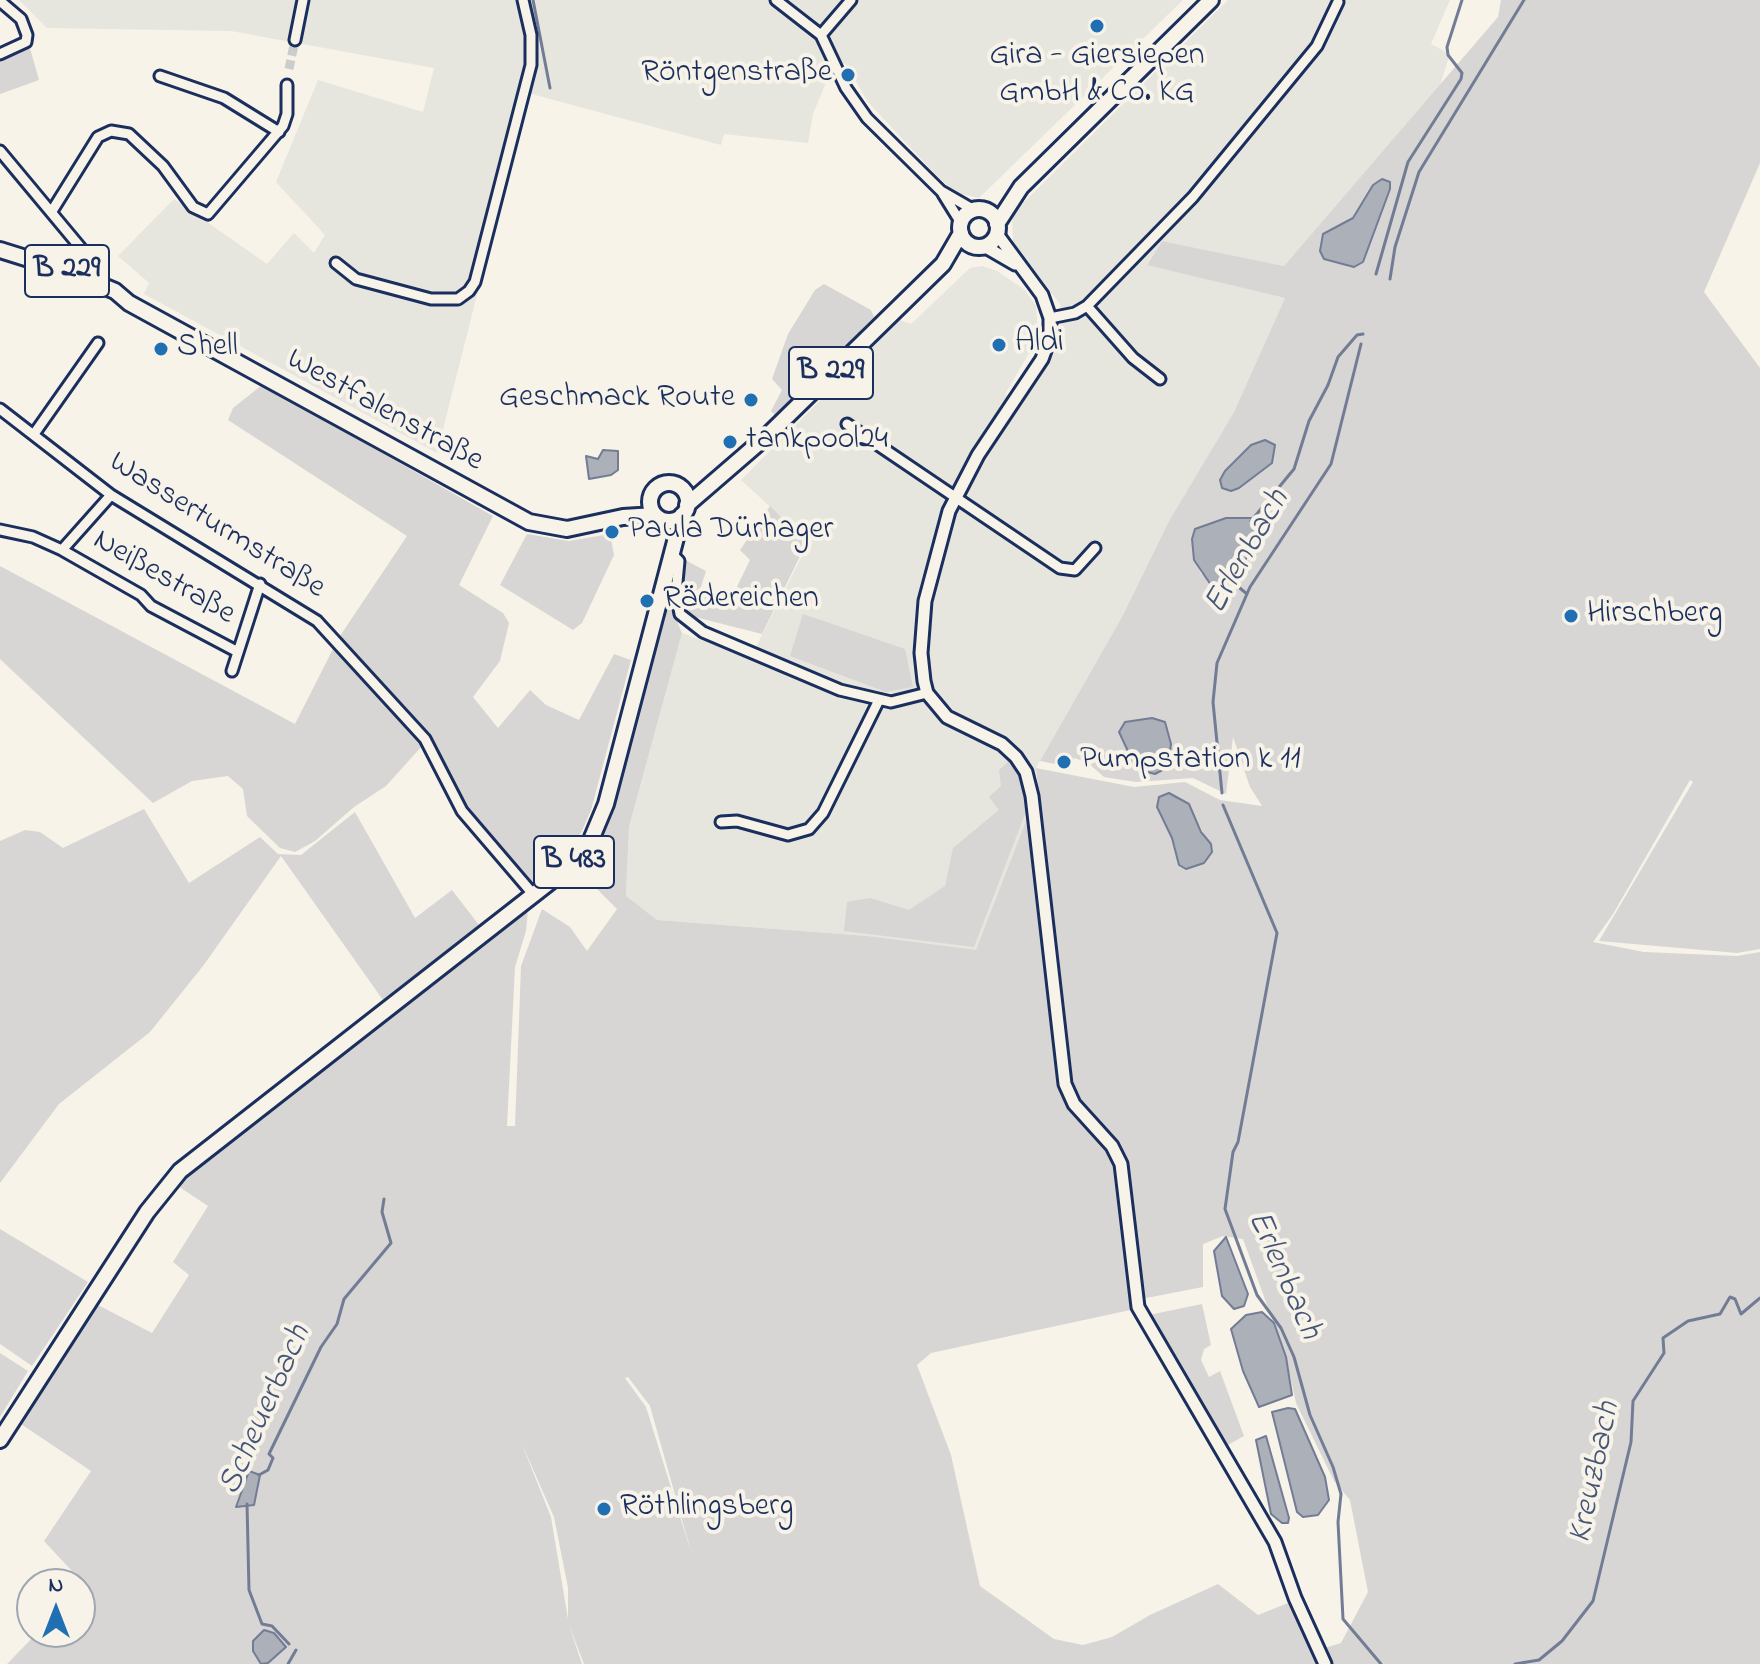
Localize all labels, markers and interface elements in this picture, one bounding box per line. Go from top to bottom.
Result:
marker: Gira - Giersiepen GmbH & Co. KG [1088,17,1106,35]
place label: Gira - Giersiepen GmbH & Co. KG [989,39,1205,114]
place label: Röntgenstraße [641,56,832,94]
marker: Röntgenstraße [839,66,857,84]
road number: B 229 [25,245,109,297]
place label: Aldi [1015,326,1064,364]
place label: Shell [177,330,238,368]
marker: Aldi [990,336,1008,354]
marker: Shell [152,340,170,358]
street label: Westfalenstraße [279,342,489,482]
road number: B 229 [789,347,873,399]
place label: Geschmack Route [499,381,735,419]
marker: Geschmack Route [742,391,760,409]
place label: tankpool24 [746,423,888,461]
marker: tankpool24 [721,433,739,451]
street label: Wasserturmstraße [101,445,331,609]
water label: Erlenbach [1197,484,1301,622]
place label: Paula Dürhager [628,513,834,551]
street label: Neißestraße [85,523,241,635]
marker: Paula Dürhager [603,523,621,541]
place label: Rädereichen [663,582,819,620]
marker: Rädereichen [638,592,656,610]
place label: Hirschberg [1587,597,1723,635]
marker: Hirschberg [1562,607,1580,625]
place label: Pumpstation k 11 [1080,743,1301,781]
marker: Pumpstation k 11 [1055,753,1073,771]
road number: B 483 [534,836,614,888]
water label: Erlenbach [1236,1205,1328,1347]
water label: Scheuerbach [212,1320,322,1502]
water label: Kreuzbach [1562,1399,1632,1547]
place label: Röthlingsberg [620,1490,793,1528]
marker: Röthlingsberg [595,1500,613,1518]
north arrow [16,1568,96,1648]
text: N [49,1570,63,1602]

